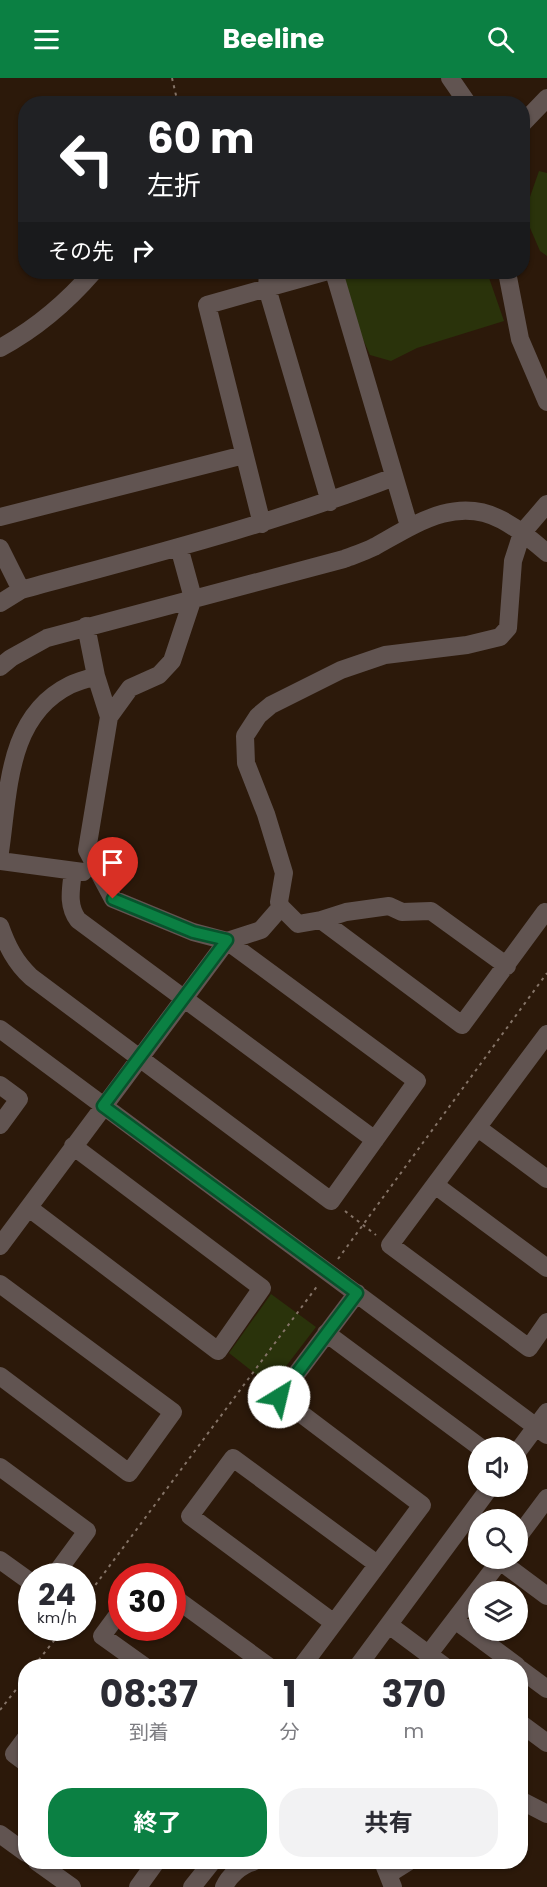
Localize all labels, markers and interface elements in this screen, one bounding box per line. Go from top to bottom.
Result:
text: Beeline [223,20,324,57]
icon: menu [30,23,63,56]
icon: search [484,23,517,56]
text: 60 m [147,109,255,168]
icon: left [48,120,126,198]
text: 左折 [147,167,201,204]
icon: right [126,234,159,267]
text: その先 [48,236,114,267]
pin [87,837,138,899]
icon: arrive [96,846,129,879]
position arrow [247,1365,311,1429]
map controls [468,1437,528,1641]
button: sound [468,1437,528,1497]
button: search [468,1509,528,1569]
speed limit sign: 30 [108,1563,186,1641]
text: 24 [38,1573,76,1616]
button: layers [468,1581,528,1641]
text: km/h [37,1607,77,1628]
text: 08:37 [100,1669,198,1720]
text: 1 [283,1669,297,1720]
text: 370 [382,1669,446,1720]
text: m [404,1717,424,1745]
text: 到着 [129,1718,169,1746]
text: 分 [280,1718,300,1746]
button: 終了 [48,1788,267,1857]
button: 共有 [279,1788,498,1857]

